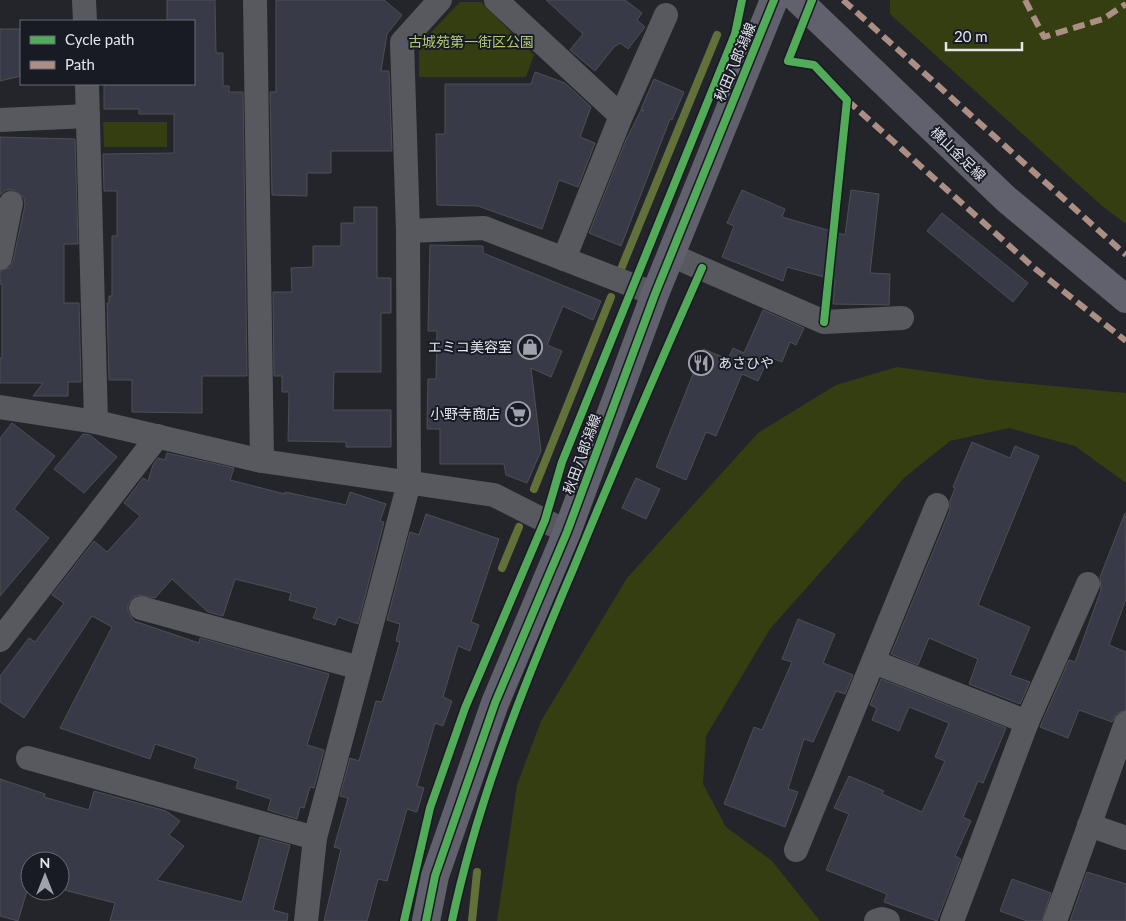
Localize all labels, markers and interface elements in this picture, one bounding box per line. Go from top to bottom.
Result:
legend [20,20,195,85]
street label: 秋田八郎潟線 [710,20,759,104]
scale bar [946,20,1022,52]
text: 20 m [954,27,988,45]
text: Cycle path [65,30,134,48]
park label: 古城苑第一街区公園 [408,33,534,50]
text: Path [65,55,95,73]
street label: 横山金足線 [927,123,989,184]
shop icon: エミコ美容室 [517,334,543,360]
place label: エミコ美容室 [428,338,512,355]
restaurant icon: あさひや [688,350,714,376]
place label: あさひや [718,354,774,371]
supermarket icon: 小野寺商店 [505,401,531,427]
place label: 小野寺商店 [430,405,500,422]
street label: 秋田八郎潟線 [559,411,604,496]
north arrow [20,851,70,901]
text: N [40,854,50,871]

